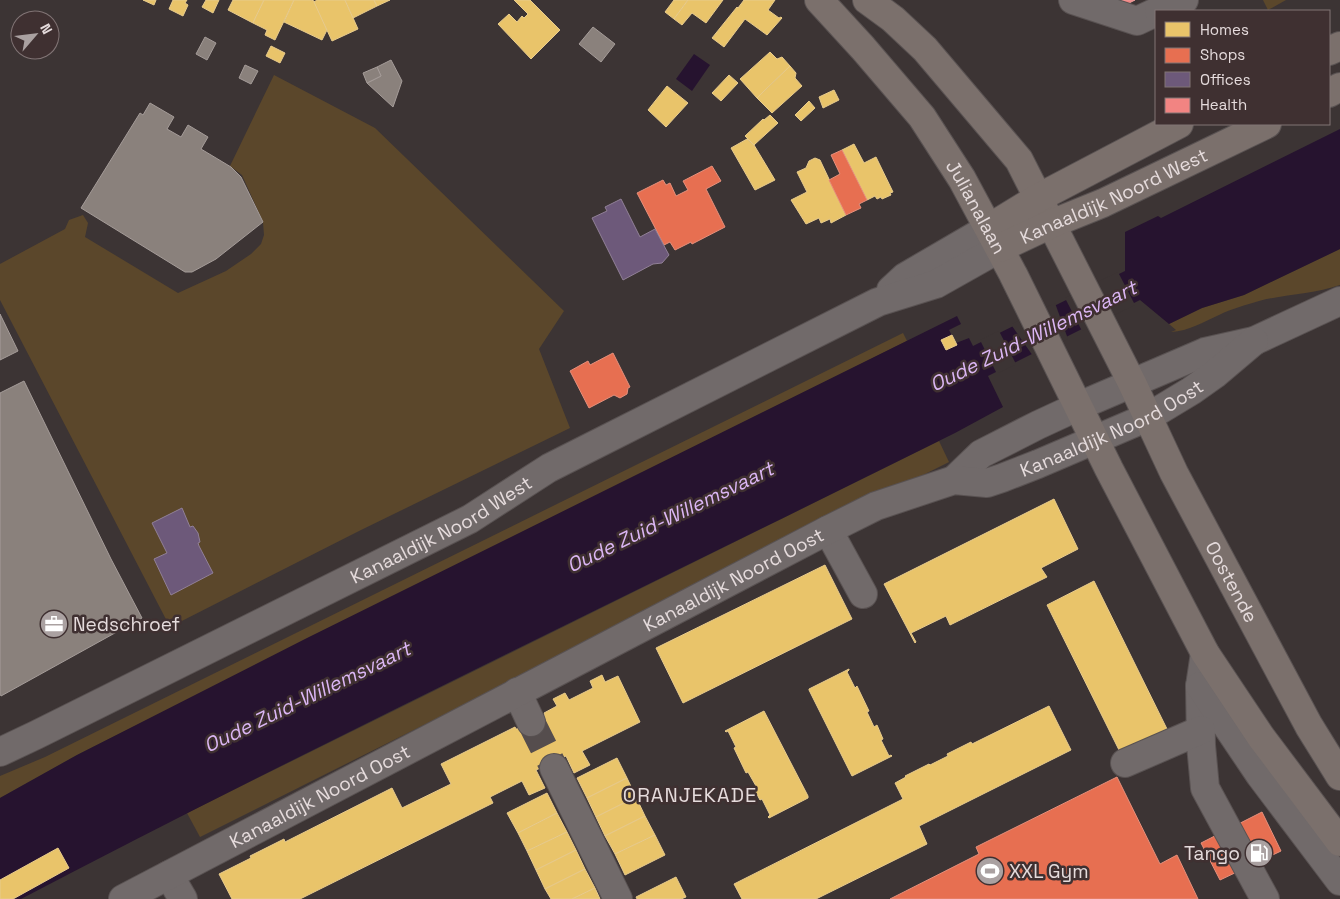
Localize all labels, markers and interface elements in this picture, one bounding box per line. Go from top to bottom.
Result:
north arrow [10,10,60,60]
legend [1155,10,1330,125]
text: Homes [1200,20,1249,39]
text: N [36,21,57,37]
text: Shops [1200,45,1245,64]
text: Offices [1200,70,1251,89]
text: Health [1200,95,1247,114]
street label: Kanaaldijk Noord West [1016,143,1212,250]
street label: Julianalaan [940,155,1012,258]
water label: Oude Zuid-Willemsvaart [925,274,1142,398]
street label: Kanaaldijk Noord Oost [1016,374,1208,483]
water label: Oude Zuid-Willemsvaart [562,455,779,579]
street label: Kanaaldijk Noord West [346,470,537,590]
street label: Kanaaldijk Noord Oost [639,522,828,638]
street label: Oostende [1200,537,1264,627]
office icon: Nedschroef [39,609,69,639]
place label: Nedschroef [73,612,180,637]
water label: Oude Zuid-Willemsvaart [199,635,416,759]
street label: Kanaaldijk Noord Oost [225,739,415,854]
district label: ORANJEKADE [623,782,757,808]
fuel station icon: Tango [1244,838,1274,868]
place label: Tango [1184,841,1240,866]
sports icon: XXL Gym [975,856,1005,886]
place label: XXL Gym [1009,859,1089,884]

